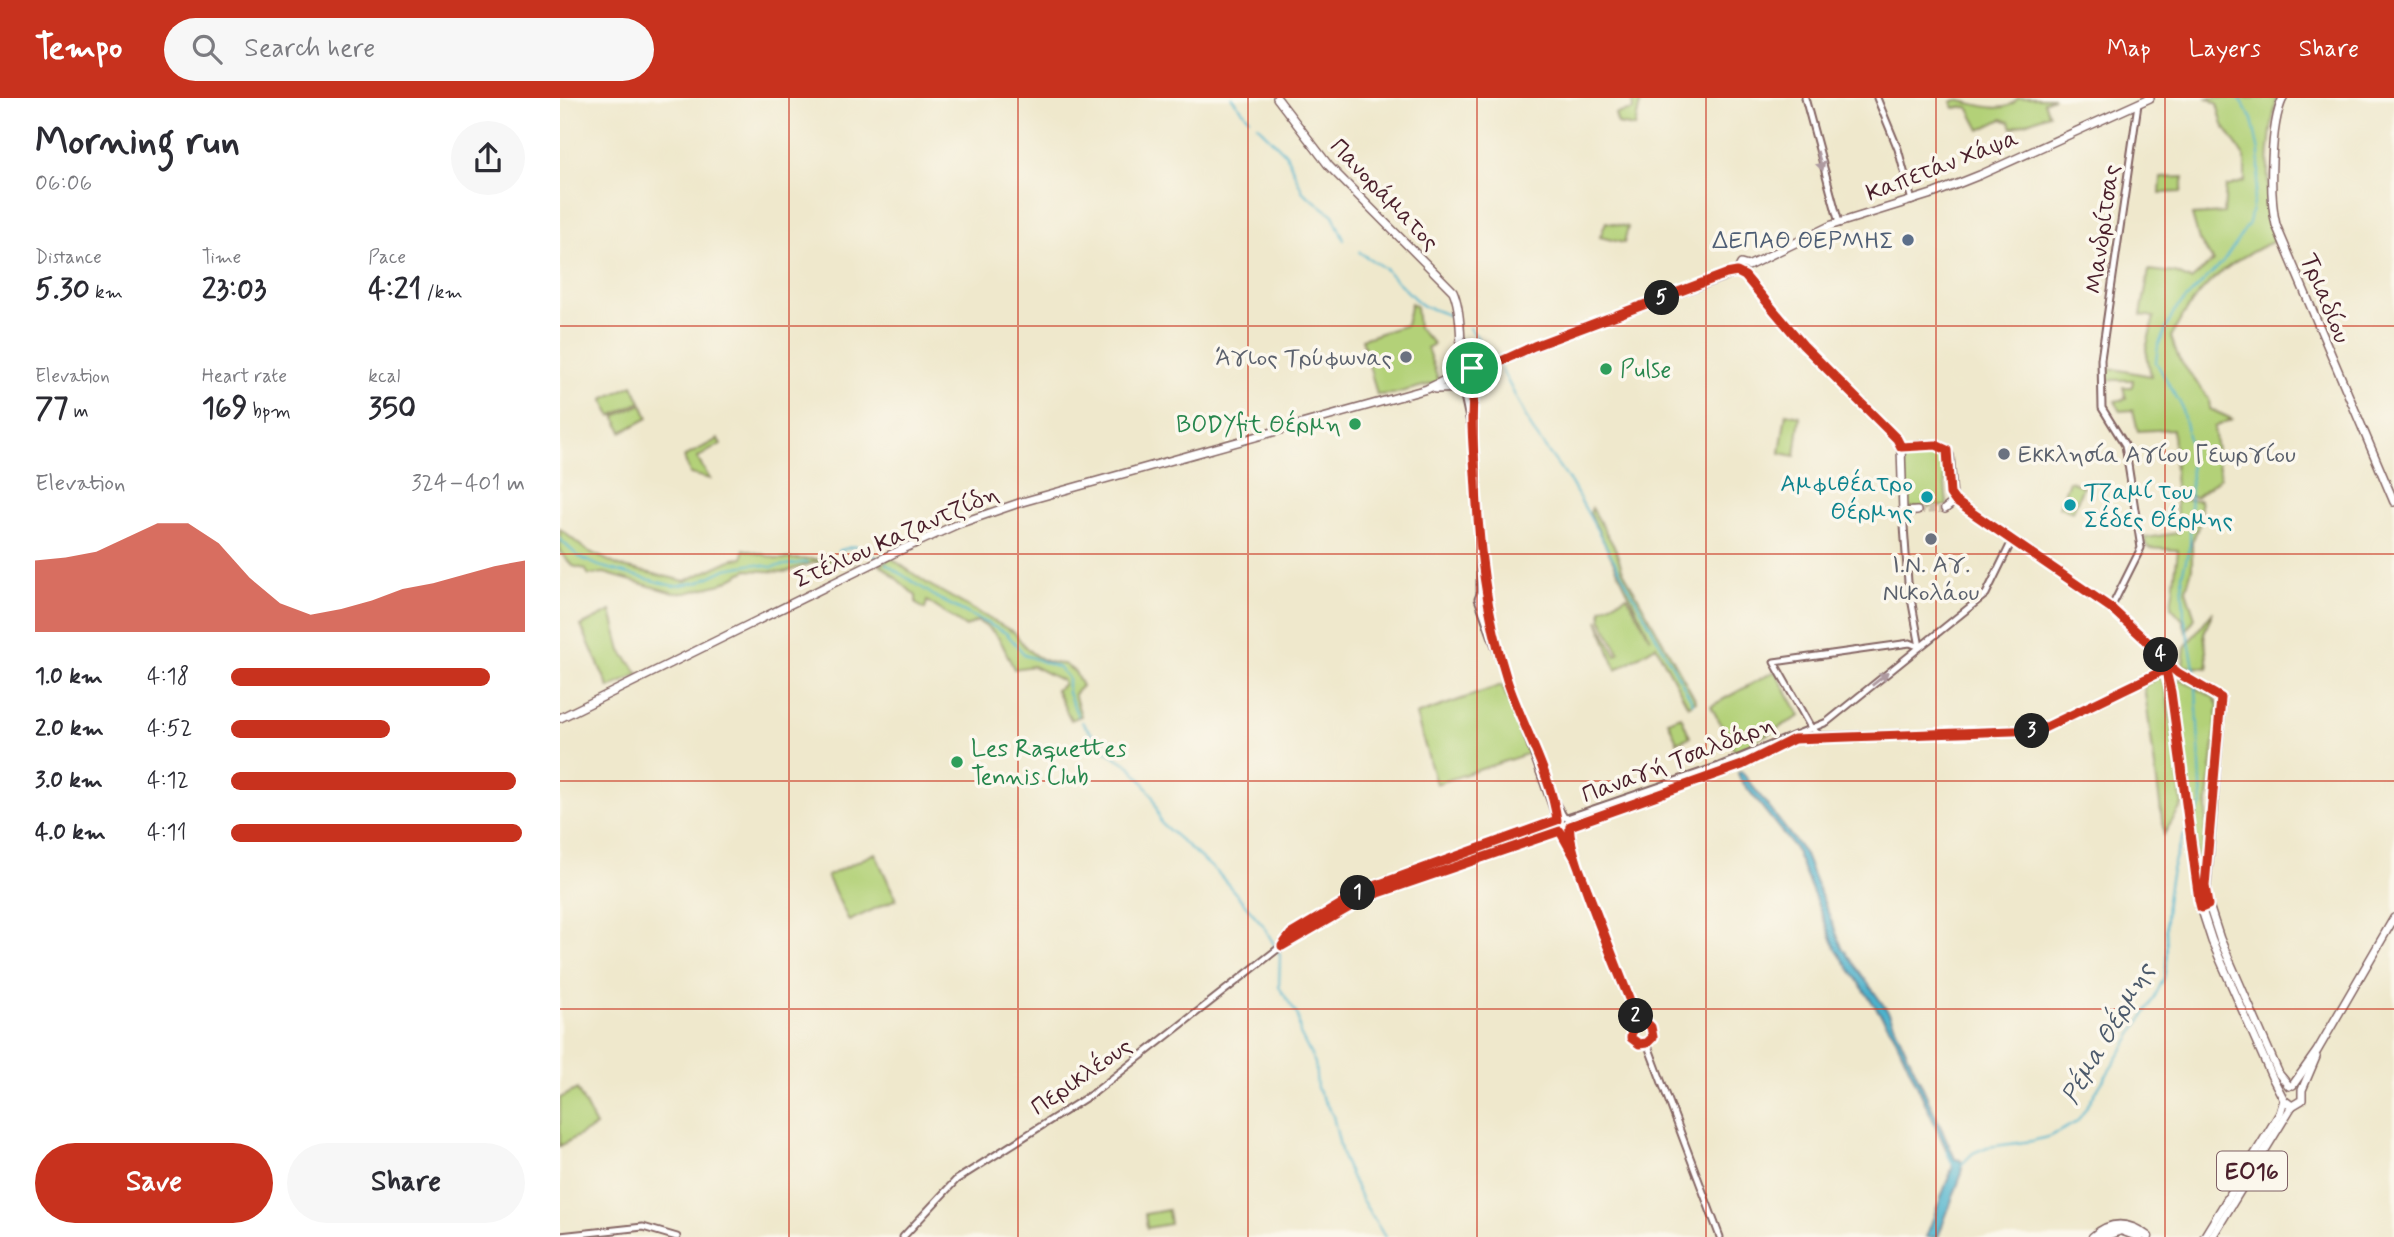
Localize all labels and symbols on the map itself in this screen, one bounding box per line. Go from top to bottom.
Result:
street label: Καπετάν Χάψα [1862,123,2023,210]
street label: Πανοράματος [1323,132,1445,258]
one-way arrow [1816,151,1826,172]
street label: Μανδρίτσας [2079,162,2128,296]
place label: ΔΕΠΑΘ ΘΕΡΜΗΣ [1712,226,1894,257]
marker: ΔΕΠΑΘ ΘΕΡΜΗΣ [1900,232,1916,248]
street label: Τριαδίου [2293,249,2357,348]
pin: 5 [1644,280,1680,316]
pin [1442,338,1502,398]
place label: Άγιος Τρύφωνας [1215,343,1392,374]
marker: Άγιος Τρύφωνας [1398,349,1414,365]
place label: Pulse [1620,355,1671,386]
marker: Pulse [1598,361,1614,377]
place label: BODYfit Θέρμη [1176,409,1341,441]
marker: BODYfit Θέρμη [1347,416,1363,432]
place label: Εκκλησία Αγίου Γεωργίου [2018,440,2296,471]
marker: Εκκλησία Αγίου Γεωργίου [1996,446,2012,462]
place label: Αμφιθέατρο Θέρμης [1780,468,1913,528]
place label: Τζαμί του Σέδες Θέρμης [2084,477,2233,536]
street label: Στέλιου Καζαντζίδη [789,478,1003,596]
marker: Αμφιθέατρο Θέρμης [1919,489,1935,505]
marker: Τζαμί του Σέδες Θέρμης [2062,497,2078,513]
marker: Ι.Ν. Αγ. Νικολάου [1923,531,1939,547]
place label: Ι.Ν. Αγ. Νικολάου [1883,550,1979,609]
pin: 4 [2144,638,2178,672]
one-way arrow [1871,672,1889,687]
street label: Παναγή Τσαλδάρη [1578,709,1779,811]
pin: 3 [2014,714,2050,748]
place label: Les Raquettes Tennis Club [971,734,1127,793]
marker: Les Raquettes Tennis Club [949,754,965,770]
pin: 1 [1340,876,1376,910]
water label: Ρέμα Θέρμης [2054,955,2164,1111]
pin: 2 [1618,998,1654,1034]
street label: Περικλέους [1025,1030,1138,1123]
road number: ΕΟ16 [2217,1152,2287,1190]

